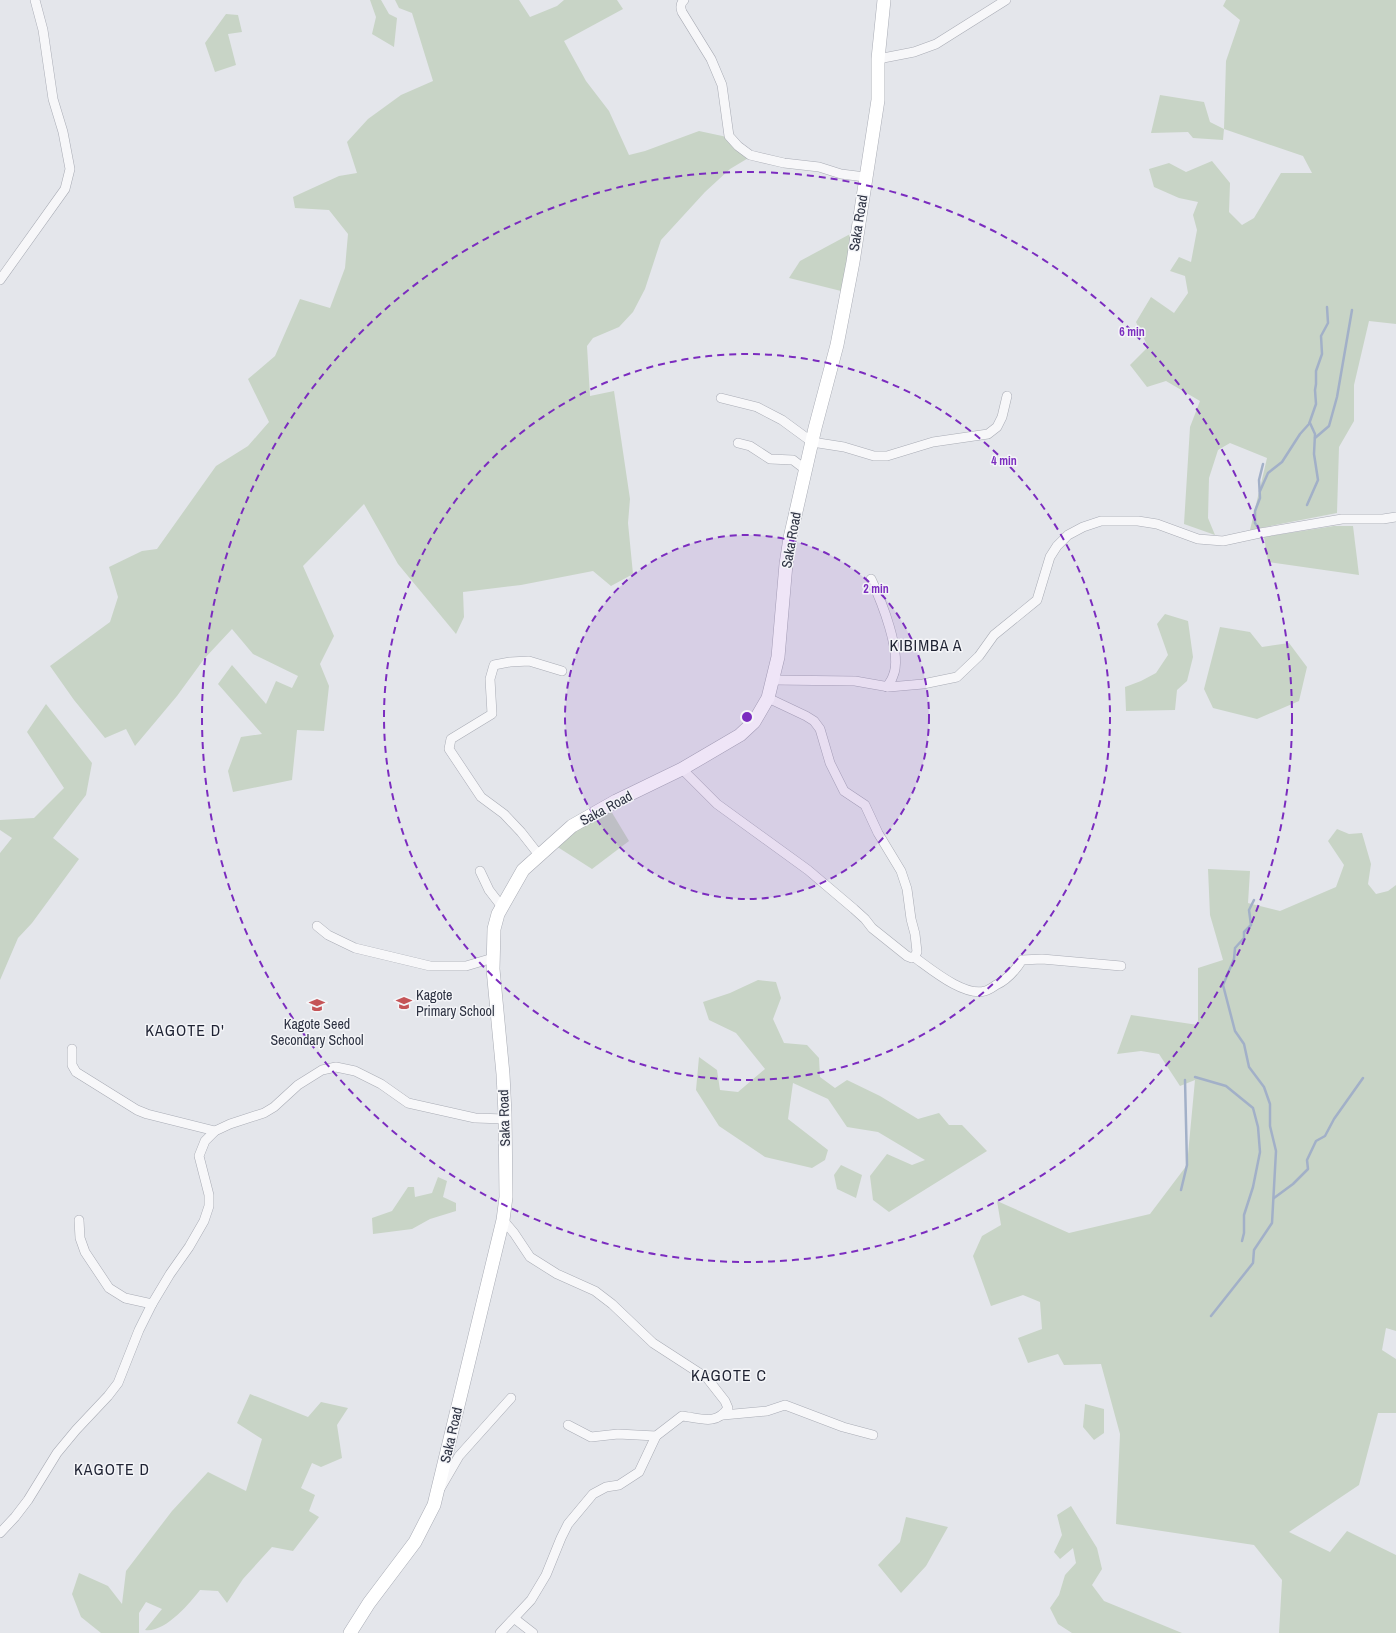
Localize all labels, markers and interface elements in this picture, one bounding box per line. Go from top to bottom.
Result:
street label: Saka Road [845,194,871,252]
text: 6 min [1119,324,1145,340]
text: 4 min [991,453,1017,469]
street label: Saka Road [777,510,805,570]
text: 2 min [863,581,889,597]
district label: KIBIMBA A [889,634,963,656]
centre of rings [740,710,754,724]
street label: Saka Road [577,787,635,829]
place label: Kagote Primary School [416,986,494,1020]
school or university icon: Kagote Primary School [395,994,413,1012]
school or university icon: Kagote Seed Secondary School [308,996,326,1014]
place label: Kagote Seed Secondary School [270,1015,364,1049]
district label: KAGOTE D' [145,1019,225,1041]
street label: Saka Road [494,1089,514,1147]
district label: KAGOTE C [691,1364,767,1386]
street label: Saka Road [436,1405,466,1465]
district label: KAGOTE D [74,1458,150,1480]

